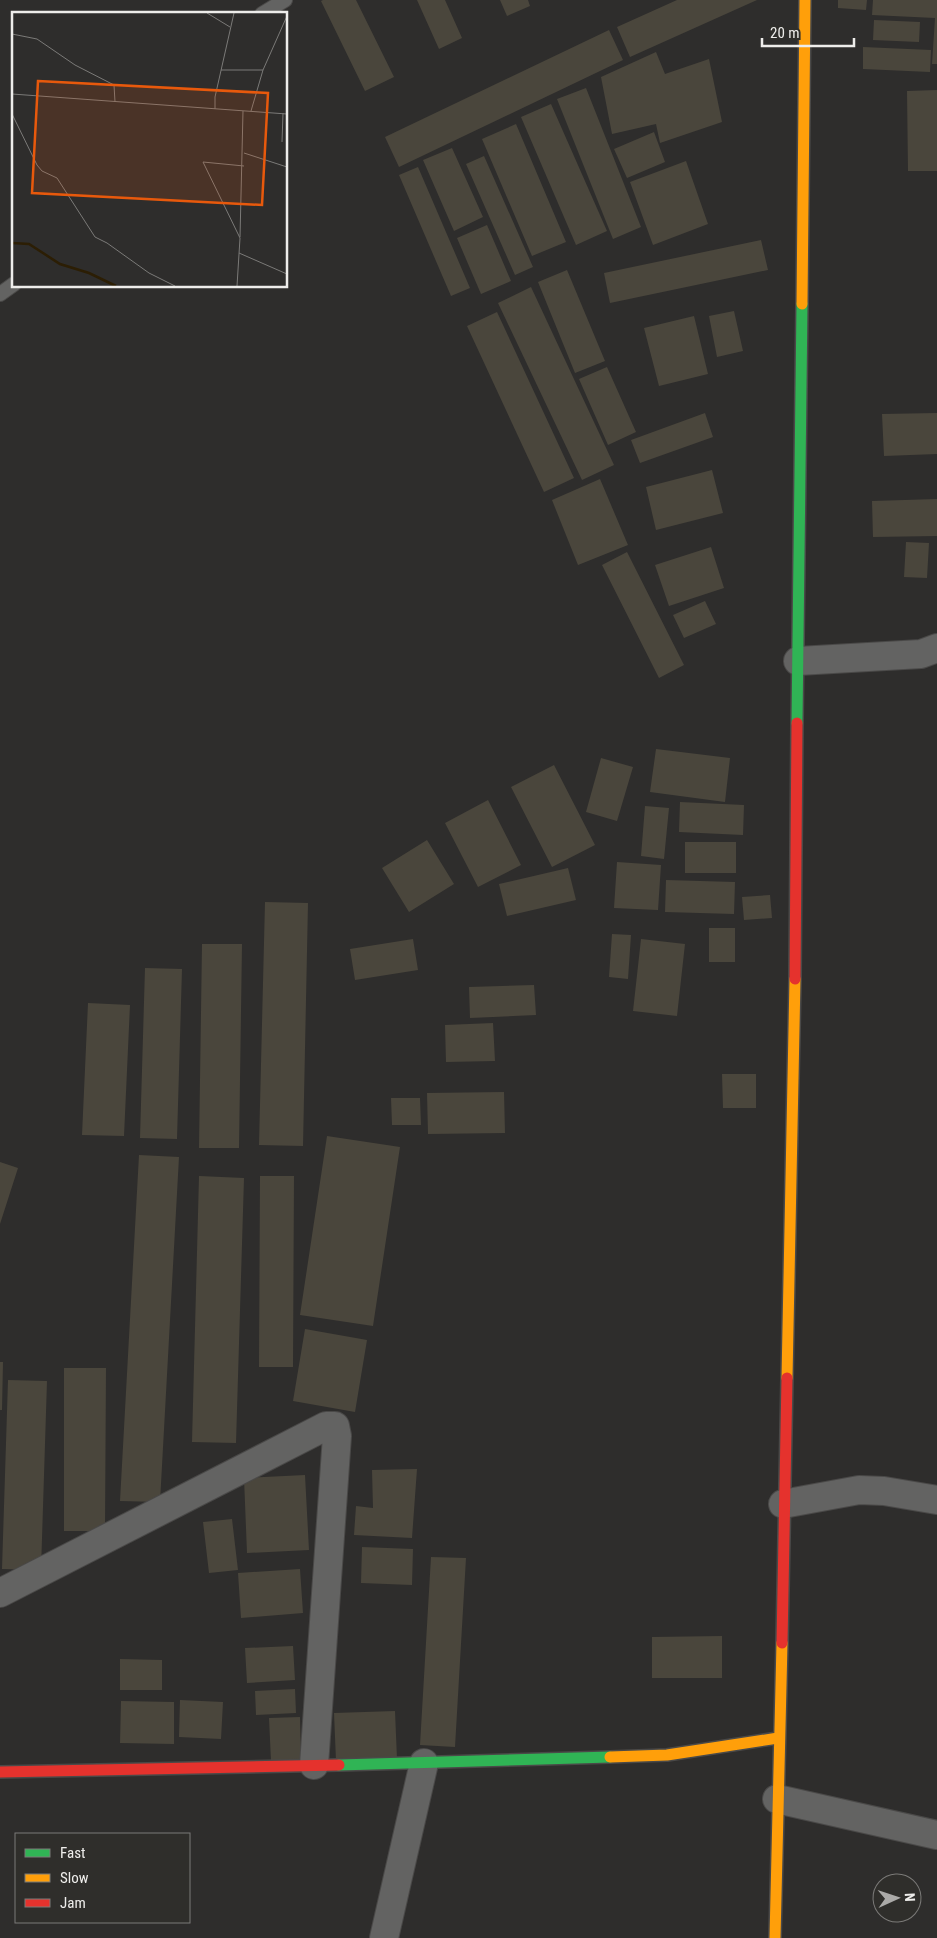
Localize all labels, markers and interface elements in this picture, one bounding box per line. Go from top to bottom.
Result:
inset map [12,12,288,288]
scale bar [762,15,854,47]
text: 20 m [770,24,800,42]
legend [15,1833,190,1923]
text: Fast [60,1844,85,1862]
text: Slow [60,1869,89,1887]
north arrow [872,1873,922,1923]
text: N [902,1893,918,1902]
text: Jam [60,1894,86,1912]

